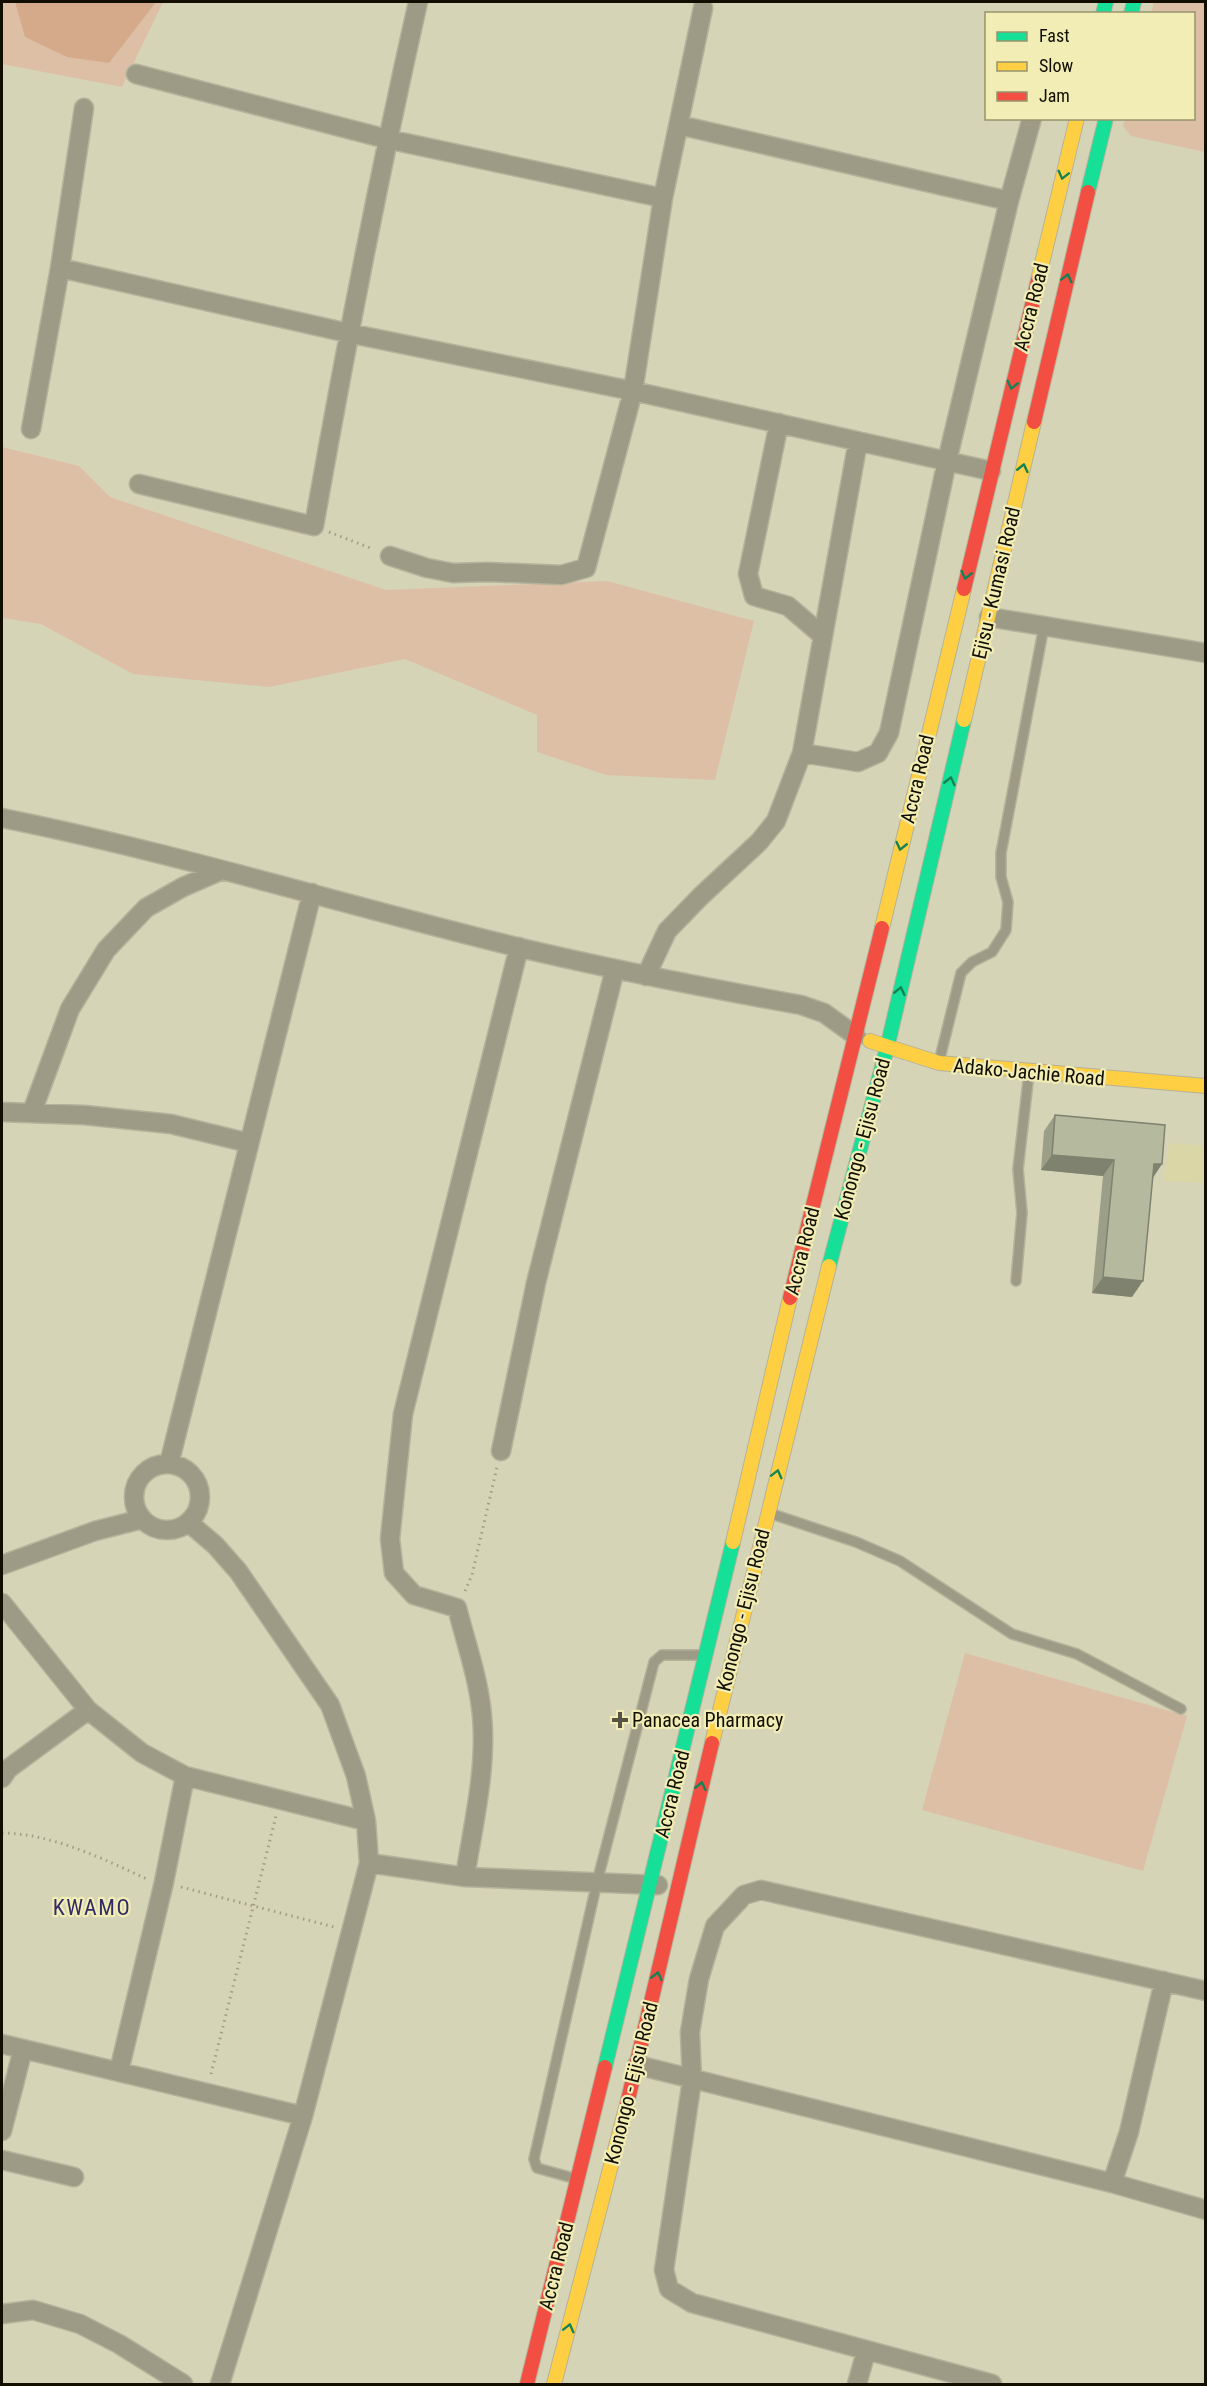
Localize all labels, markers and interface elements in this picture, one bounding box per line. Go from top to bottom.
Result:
legend [985,12,1195,120]
text: Fast [1039,25,1070,46]
text: Slow [1039,55,1074,76]
text: Jam [1039,85,1070,106]
one-way arrow [1058,170,1071,180]
street label: Accra Road [1008,260,1054,354]
one-way arrow [1060,273,1073,283]
one-way arrow [1006,380,1019,390]
one-way arrow [1016,463,1029,473]
street label: Ejisu - Kumasi Road [967,505,1025,661]
one-way arrow [961,569,974,579]
street label: Accra Road [895,732,939,826]
one-way arrow [942,776,955,786]
one-way arrow [896,841,909,851]
one-way arrow [893,986,906,996]
street label: Adako-Jachie Road [952,1053,1106,1091]
street label: Konongo - Ejisu Road [829,1055,895,1223]
street label: Accra Road [779,1204,825,1298]
one-way arrow [769,1469,782,1479]
street label: Konongo - Ejisu Road [711,1526,775,1694]
place label: Panacea Pharmacy [632,1708,783,1732]
marker: Panacea Pharmacy [613,1713,627,1727]
street label: Accra Road [649,1747,695,1841]
one-way arrow [694,1781,707,1791]
district label: KWAMO [53,1895,131,1920]
one-way arrow [650,1971,663,1981]
street label: Konongo - Ejisu Road [599,1999,663,2167]
street label: Accra Road [533,2219,579,2313]
one-way arrow [561,2323,574,2333]

